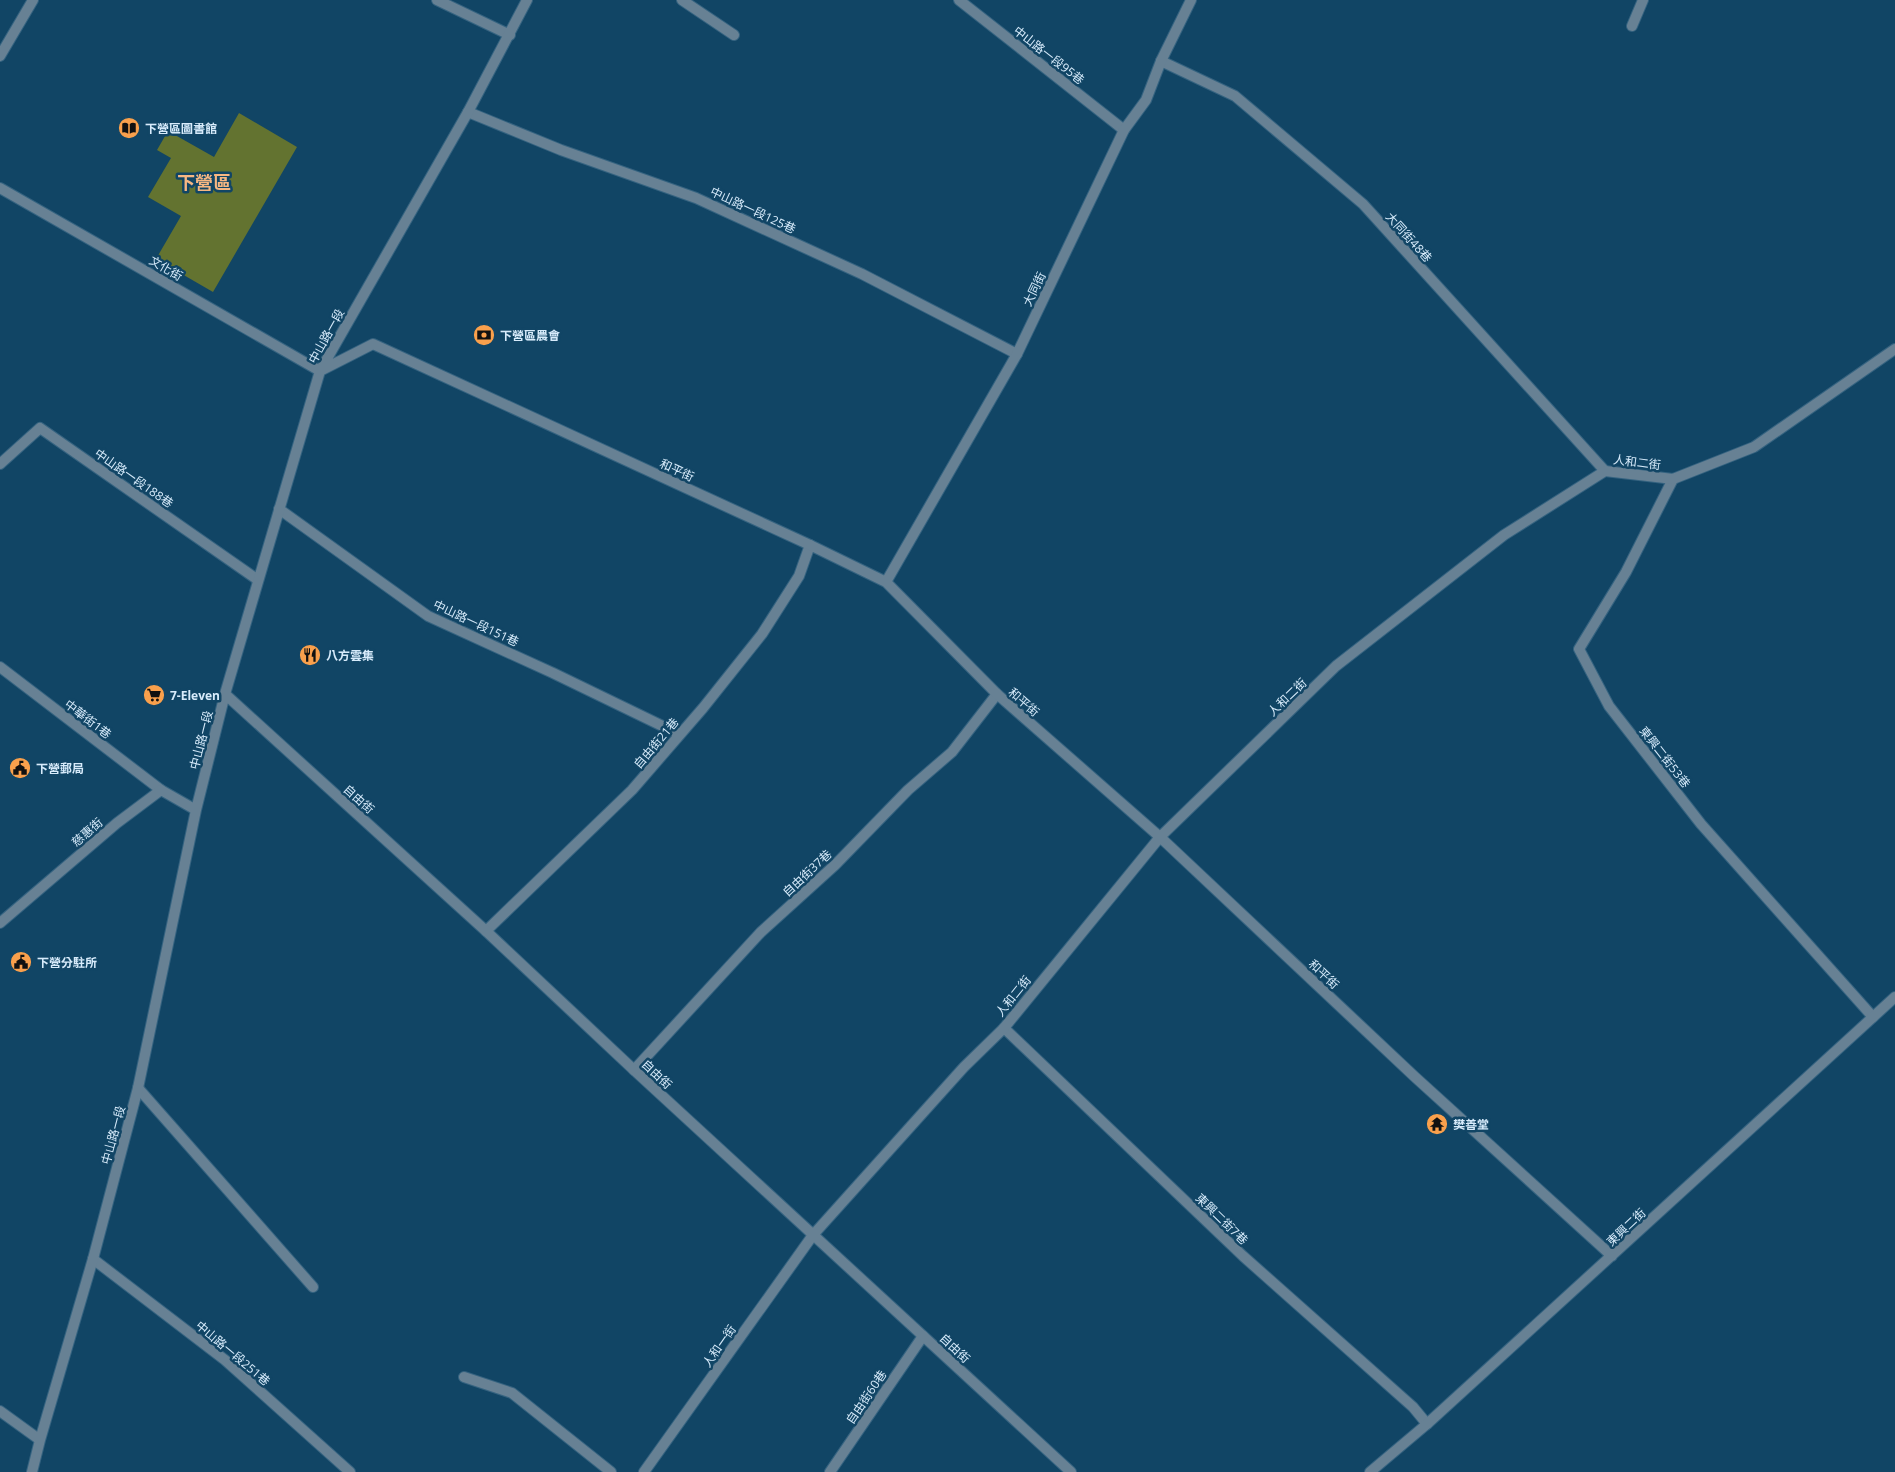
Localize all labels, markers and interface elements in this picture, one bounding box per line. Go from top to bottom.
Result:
street label: 中山路一段95巷 [1010,22,1088,88]
library icon: 下營區圖書館 [117,116,141,140]
place label: 下營區圖書館 [145,120,217,137]
district label: 下營區 [177,170,231,194]
street label: 中山路一段125巷 [707,183,799,237]
street label: 大同街48巷 [1382,208,1436,266]
street label: 文化街 [146,252,186,284]
street label: 大同街 [1018,269,1050,309]
street label: 中山路一段 [304,306,348,366]
bank icon: 下營區農會 [472,323,496,347]
place label: 下營區農會 [500,327,560,344]
street label: 中山路一段188巷 [91,444,177,512]
street label: 人和二街 [1612,451,1662,473]
street label: 和平街 [657,455,697,485]
street label: 中山路一段151巷 [430,596,522,650]
restaurant icon: 八方雲集 [298,643,322,667]
place label: 八方雲集 [326,647,374,664]
street label: 人和二街 [1264,674,1310,720]
supermarket icon: 7-Eleven [142,683,166,707]
street label: 和平街 [1005,684,1043,720]
place label: 7-Eleven [170,687,220,704]
street label: 中華街1巷 [61,696,115,742]
street label: 中山路一段 [185,709,217,771]
street label: 自由街21巷 [630,714,682,772]
street label: 東興二街53巷 [1636,723,1694,791]
public building icon: 下營郵局 [8,756,32,780]
place label: 下營郵局 [36,760,84,777]
street label: 自由街 [340,781,378,817]
street label: 慈惠街 [68,814,106,850]
street label: 自由街37巷 [779,846,835,900]
public building icon: 下營分駐所 [9,950,33,974]
place label: 下營分駐所 [37,954,97,971]
street label: 和平街 [1305,956,1343,992]
street label: 人和二街 [991,972,1035,1020]
street label: 自由街 [638,1056,676,1092]
street label: 中山路一段 [97,1104,129,1166]
temple icon: 樊善堂 [1425,1112,1449,1136]
place label: 樊善堂 [1453,1116,1489,1133]
street label: 東興二街7巷 [1192,1190,1252,1248]
street label: 東興二街 [1603,1204,1649,1250]
street label: 中山路一段251巷 [192,1317,274,1389]
street label: 人和一街 [698,1321,740,1371]
street label: 自由街 [936,1330,974,1366]
street label: 自由街60巷 [842,1367,890,1427]

